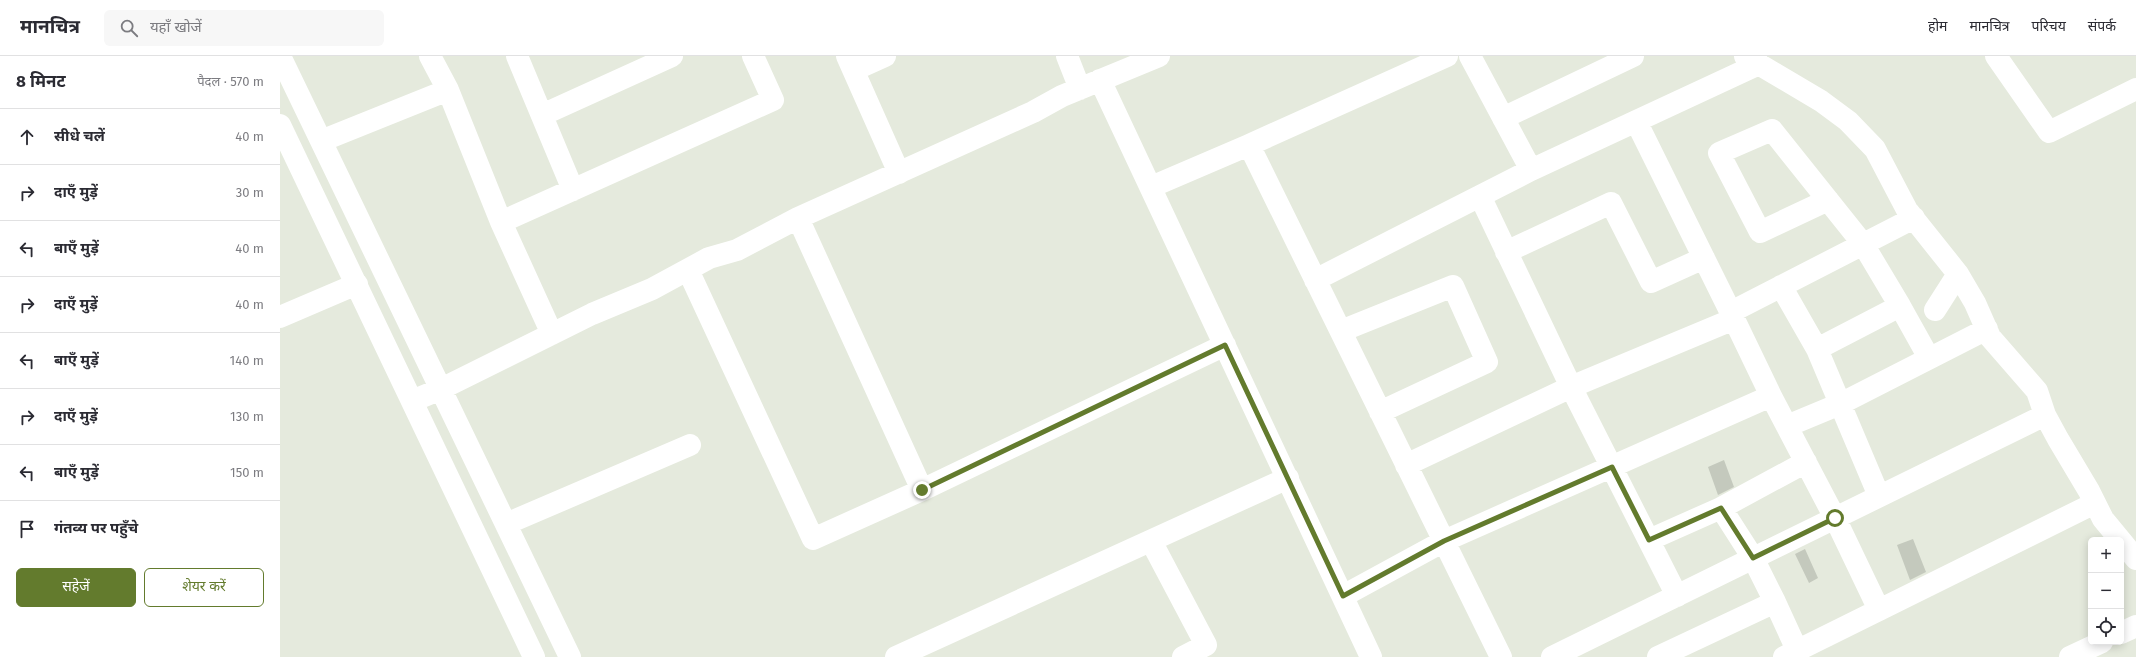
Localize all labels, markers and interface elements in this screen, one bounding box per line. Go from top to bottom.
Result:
search box [104,10,384,46]
text: मानचित्र [20,15,80,38]
icon: search [118,17,140,39]
text: यहाँ खोजें [150,18,202,36]
text: होम [1928,18,1947,35]
text: मानचित्र [1969,18,2010,35]
text: परिचय [2032,18,2066,35]
text: संपर्क [2088,18,2116,35]
text: 8 मिनट [16,71,66,92]
text: पैदल · 570 m [197,74,264,89]
icon: ahead [16,126,38,148]
text: सीधे चलें [54,127,105,145]
text: 40 m [235,129,264,144]
icon: right [16,182,38,204]
text: दाएँ मुड़ें [54,183,98,201]
text: 30 m [236,185,264,200]
icon: left [16,238,38,260]
text: बाएँ मुड़ें [54,239,99,257]
text: 40 m [235,241,264,256]
icon: right [16,294,38,316]
text: दाएँ मुड़ें [54,295,98,313]
text: 40 m [235,297,264,312]
icon: left [16,350,38,372]
text: बाएँ मुड़ें [54,351,99,369]
text: 140 m [230,353,264,368]
icon: right [16,406,38,428]
text: दाएँ मुड़ें [54,407,98,425]
text: 130 m [230,409,264,424]
icon: left [16,462,38,484]
text: बाएँ मुड़ें [54,463,99,481]
text: 150 m [230,465,264,480]
route end [913,481,931,499]
route start [1826,509,1844,527]
icon: arrive [16,518,38,540]
text: गंतव्य पर पहुँचे [54,519,138,537]
map controls [2088,537,2124,645]
button: + [2088,537,2124,573]
button: सहेजें [16,568,136,607]
button: शेयर करें [144,568,264,607]
button: − [2088,573,2124,609]
button: locate [2088,609,2124,645]

